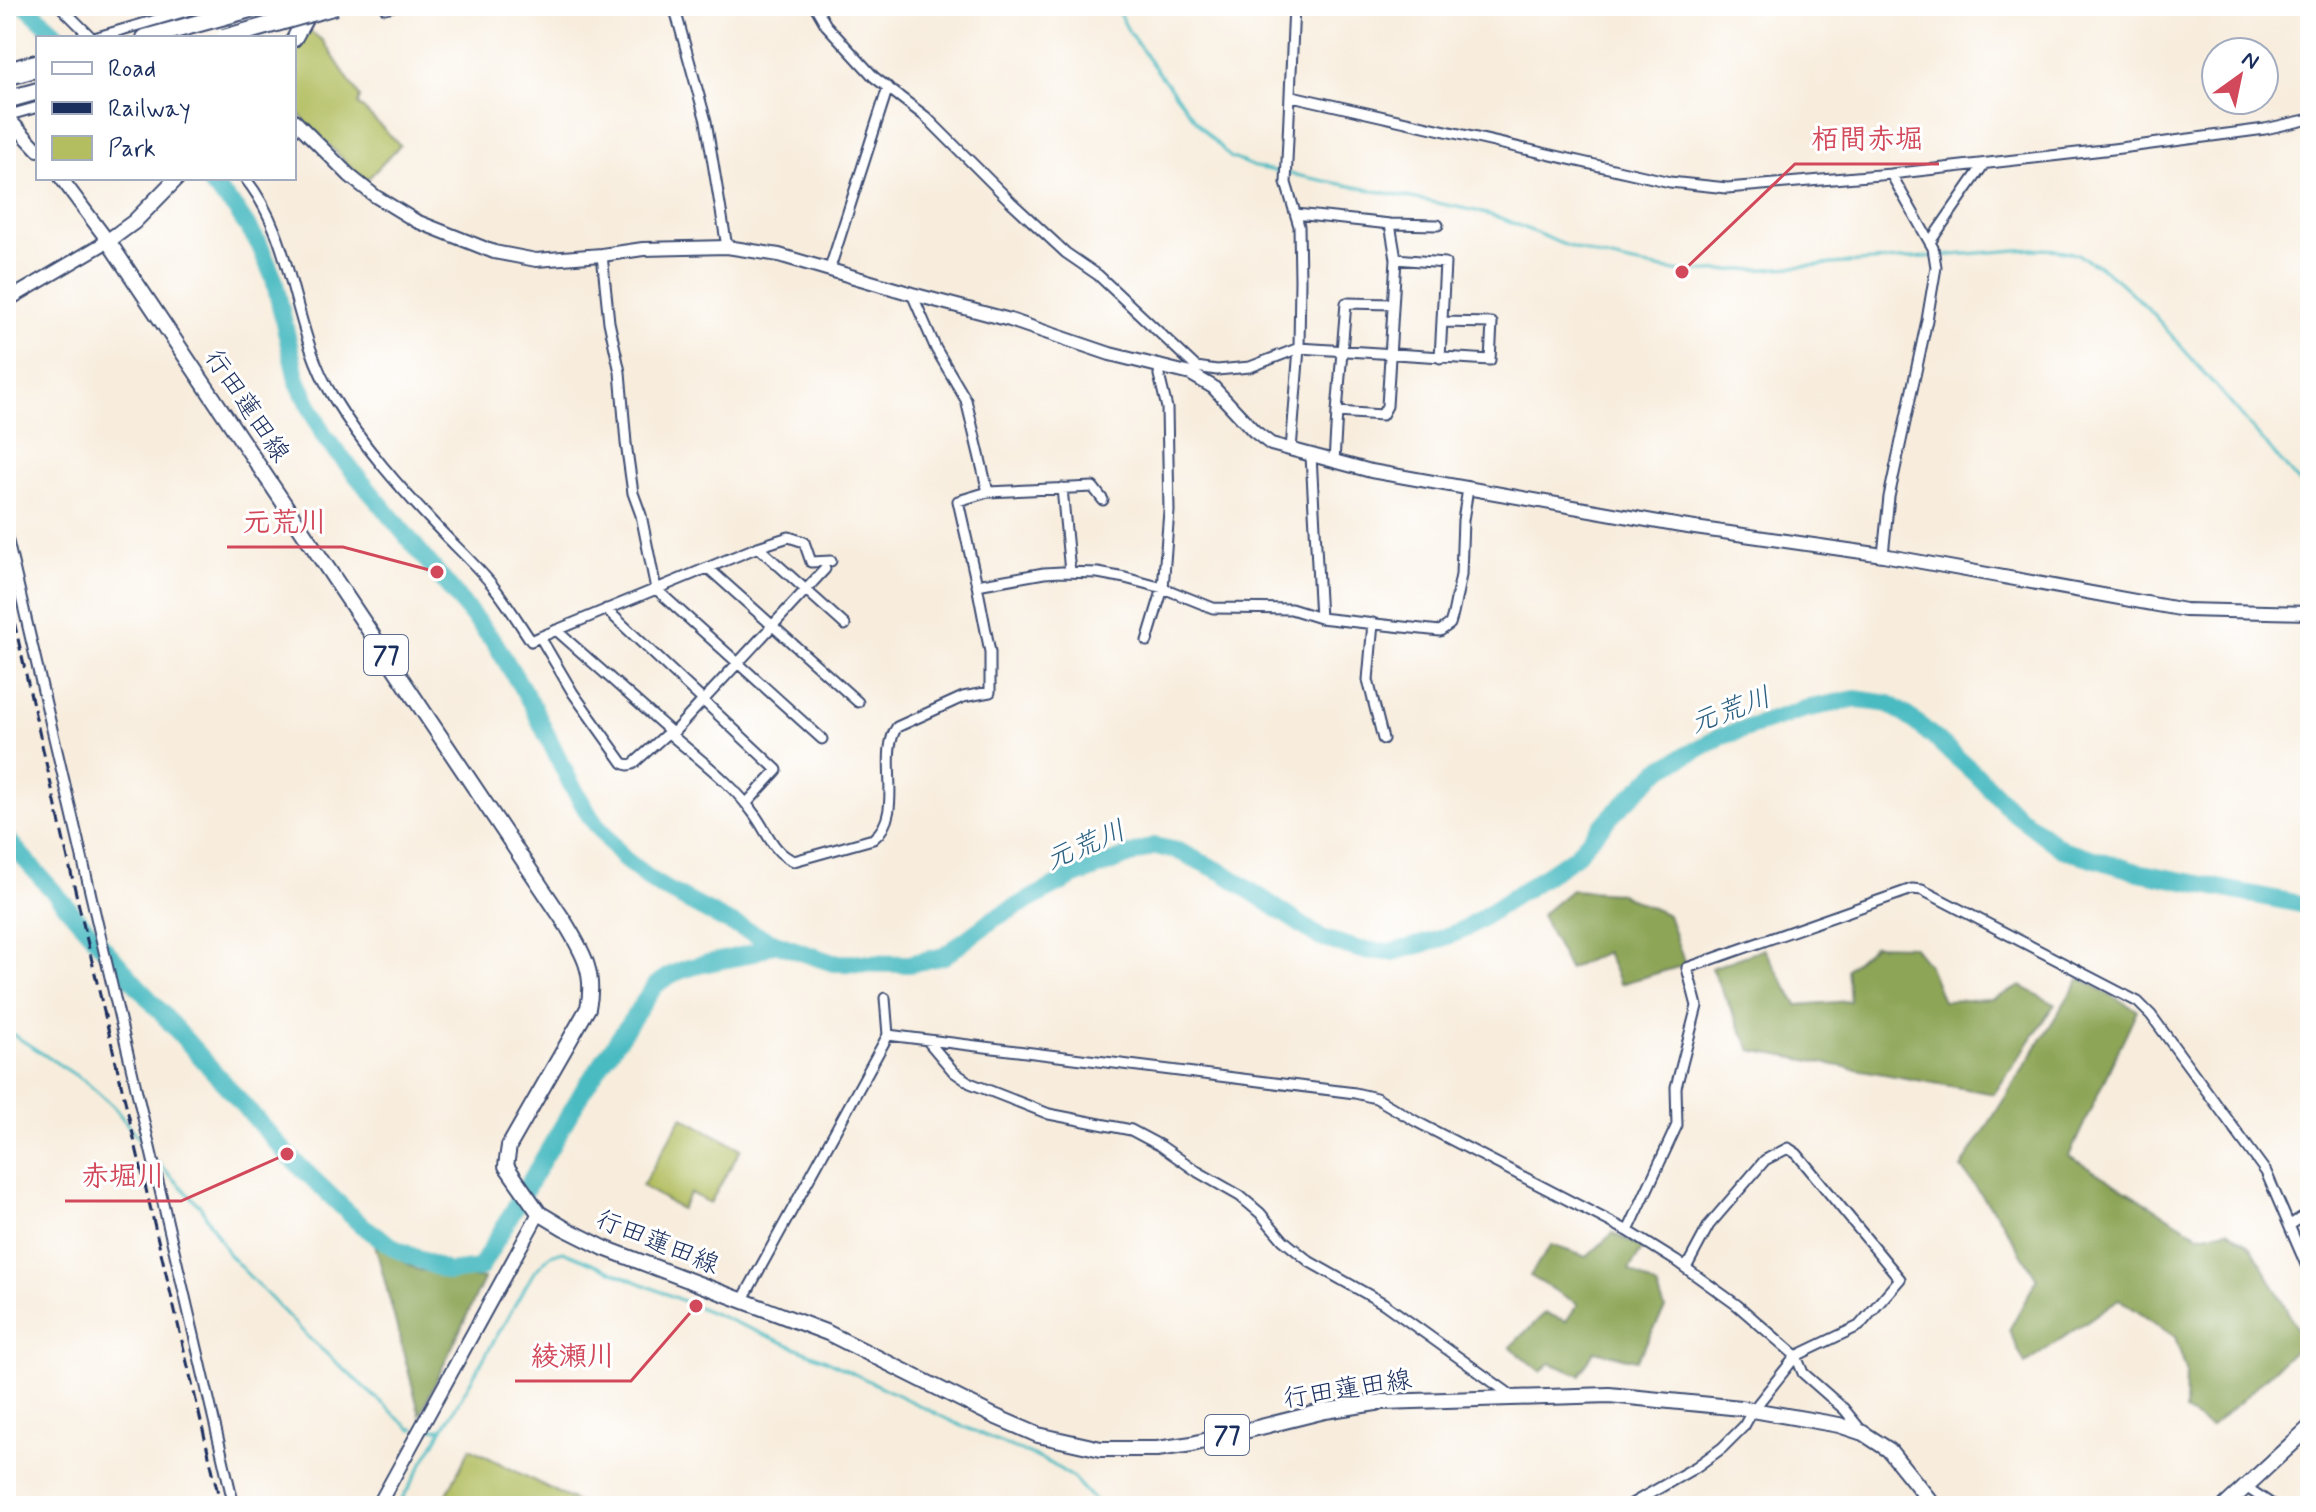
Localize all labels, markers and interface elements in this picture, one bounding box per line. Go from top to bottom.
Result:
legend [36,36,296,180]
north arrow [2200,36,2280,116]
text: N [2236,45,2264,77]
text: Road [108,54,156,85]
text: Railway [108,94,191,125]
callout: 栢間赤堀 [1795,112,1939,164]
text: 栢間赤堀 [1811,122,1923,159]
text: Park [108,134,156,165]
street label: 行田蓮田線 [196,343,297,470]
callout: 元荒川 [227,495,343,547]
text: 元荒川 [243,505,327,542]
road number: 77 [364,635,408,675]
water label: 元荒川 [1685,680,1777,743]
water label: 元荒川 [1040,813,1132,880]
callout: 赤堀川 [65,1149,181,1201]
text: 赤堀川 [81,1159,165,1196]
street label: 行田蓮田線 [591,1203,724,1283]
callout: 綾瀬川 [515,1329,631,1381]
text: 綾瀬川 [531,1339,615,1376]
street label: 行田蓮田線 [1280,1363,1414,1417]
road number: 77 [1205,1415,1249,1455]

